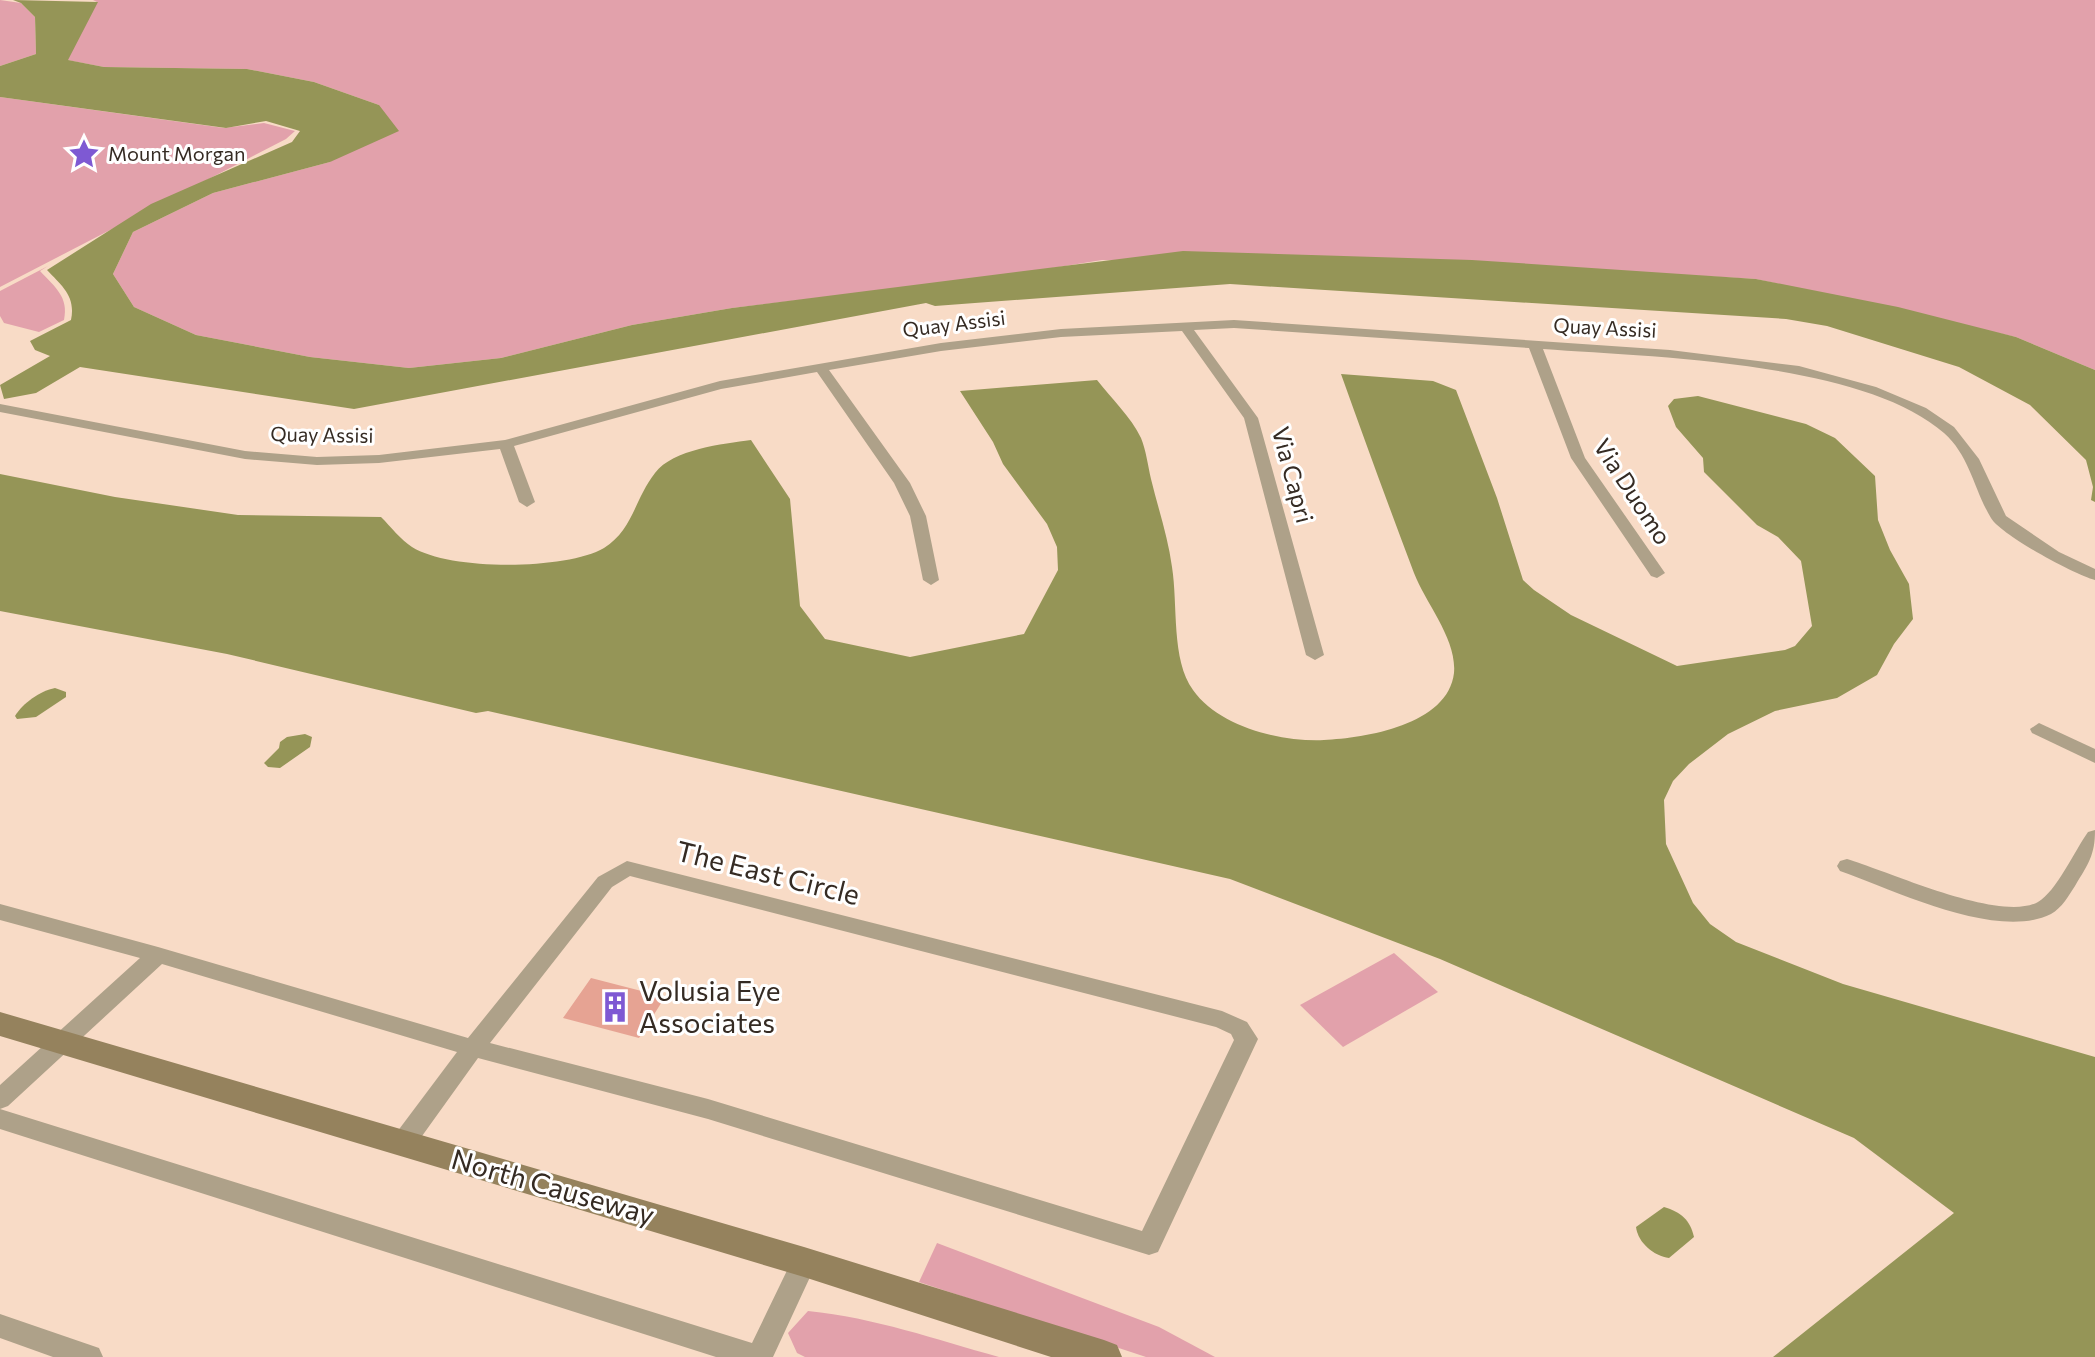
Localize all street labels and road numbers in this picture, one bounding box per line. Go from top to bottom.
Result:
street label: Quay Assisi [901,305,1007,341]
street label: Quay Assisi [1553,312,1657,342]
street label: Quay Assisi [270,421,374,447]
street label: Via Capri [1267,423,1320,526]
street label: Via Duomo [1588,433,1678,550]
street label: The East Circle [673,833,863,911]
street label: North Causeway [448,1141,659,1231]

